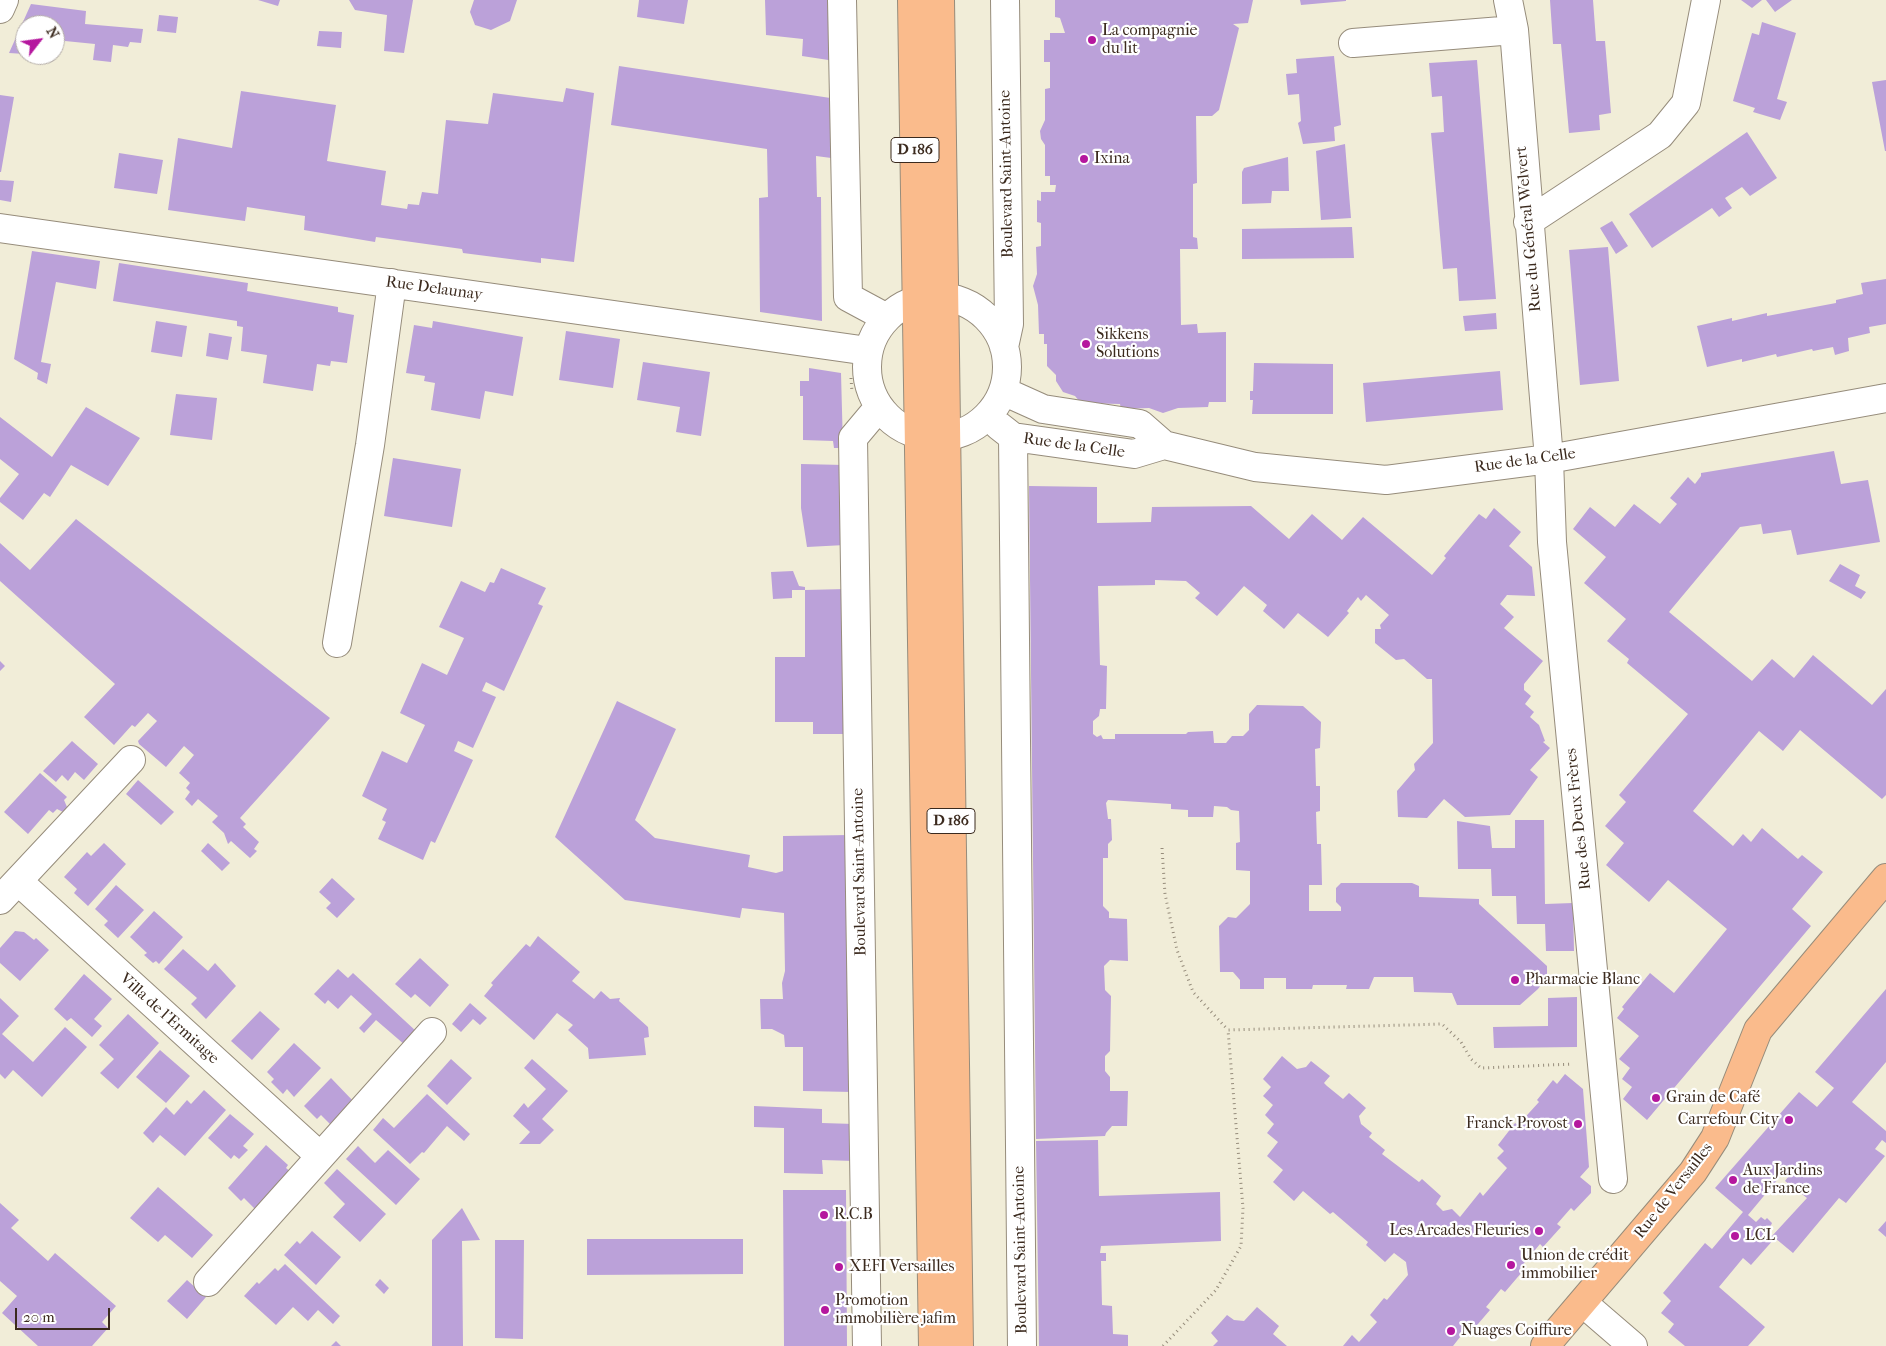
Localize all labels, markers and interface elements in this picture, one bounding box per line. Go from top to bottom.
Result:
north arrow [15,15,65,65]
place label: La compagnie du lit [1102,21,1197,59]
text: N [43,24,63,42]
marker: La compagnie du lit [1086,34,1098,46]
street label: Boulevard Saint-Antoine [996,90,1018,258]
road number: D 186 [891,138,939,162]
street label: Rue du Général Welvert [1512,145,1546,313]
place label: Ixina [1094,149,1130,169]
marker: Ixina [1078,153,1090,165]
street label: Rue Delaunay [384,273,484,305]
place label: Sikkens Solutions [1096,325,1159,363]
marker: Sikkens Solutions [1080,338,1092,350]
street label: Rue de la Celle [1022,429,1126,463]
street label: Rue de la Celle [1473,444,1577,478]
street label: Rue des Deux Frères [1562,747,1596,891]
street label: Boulevard Saint-Antoine [849,788,871,956]
road number: D 186 [927,808,975,834]
street label: Villa de l'Ermitage [115,969,223,1069]
place label: Pharmacie Blanc [1525,970,1640,990]
marker: Pharmacie Blanc [1509,974,1521,986]
place label: Grain de Café [1666,1088,1760,1108]
marker: Grain de Café [1650,1092,1662,1104]
place label: Carrefour City [1678,1110,1779,1130]
place label: Franck Provost [1466,1114,1568,1134]
marker: Carrefour City [1783,1114,1795,1126]
marker: Franck Provost [1572,1118,1584,1130]
street label: Rue de Versailles [1631,1139,1717,1243]
place label: Aux Jardins de France [1743,1161,1822,1199]
street label: Boulevard Saint-Antoine [1010,1166,1032,1334]
marker: Aux Jardins de France [1727,1174,1739,1186]
place label: R.C.B [834,1205,873,1225]
marker: R.C.B [818,1209,830,1221]
place label: Les Arcades Fleuries [1389,1221,1529,1241]
marker: Les Arcades Fleuries [1533,1225,1545,1237]
place label: LCL [1745,1226,1775,1246]
marker: LCL [1729,1230,1741,1242]
place label: Union de crédit immobilier [1521,1246,1629,1284]
place label: XEFI Versailles [849,1257,954,1277]
marker: Union de crédit immobilier [1505,1259,1517,1271]
marker: XEFI Versailles [833,1261,845,1273]
place label: Promotion immobilière jafim [835,1291,956,1329]
scale bar [18,1298,112,1330]
marker: Promotion immobilière jafim [819,1304,831,1316]
text: 20 m [23,1308,55,1326]
place label: Nuages Coiffure [1461,1321,1572,1341]
marker: Nuages Coiffure [1445,1325,1457,1337]

